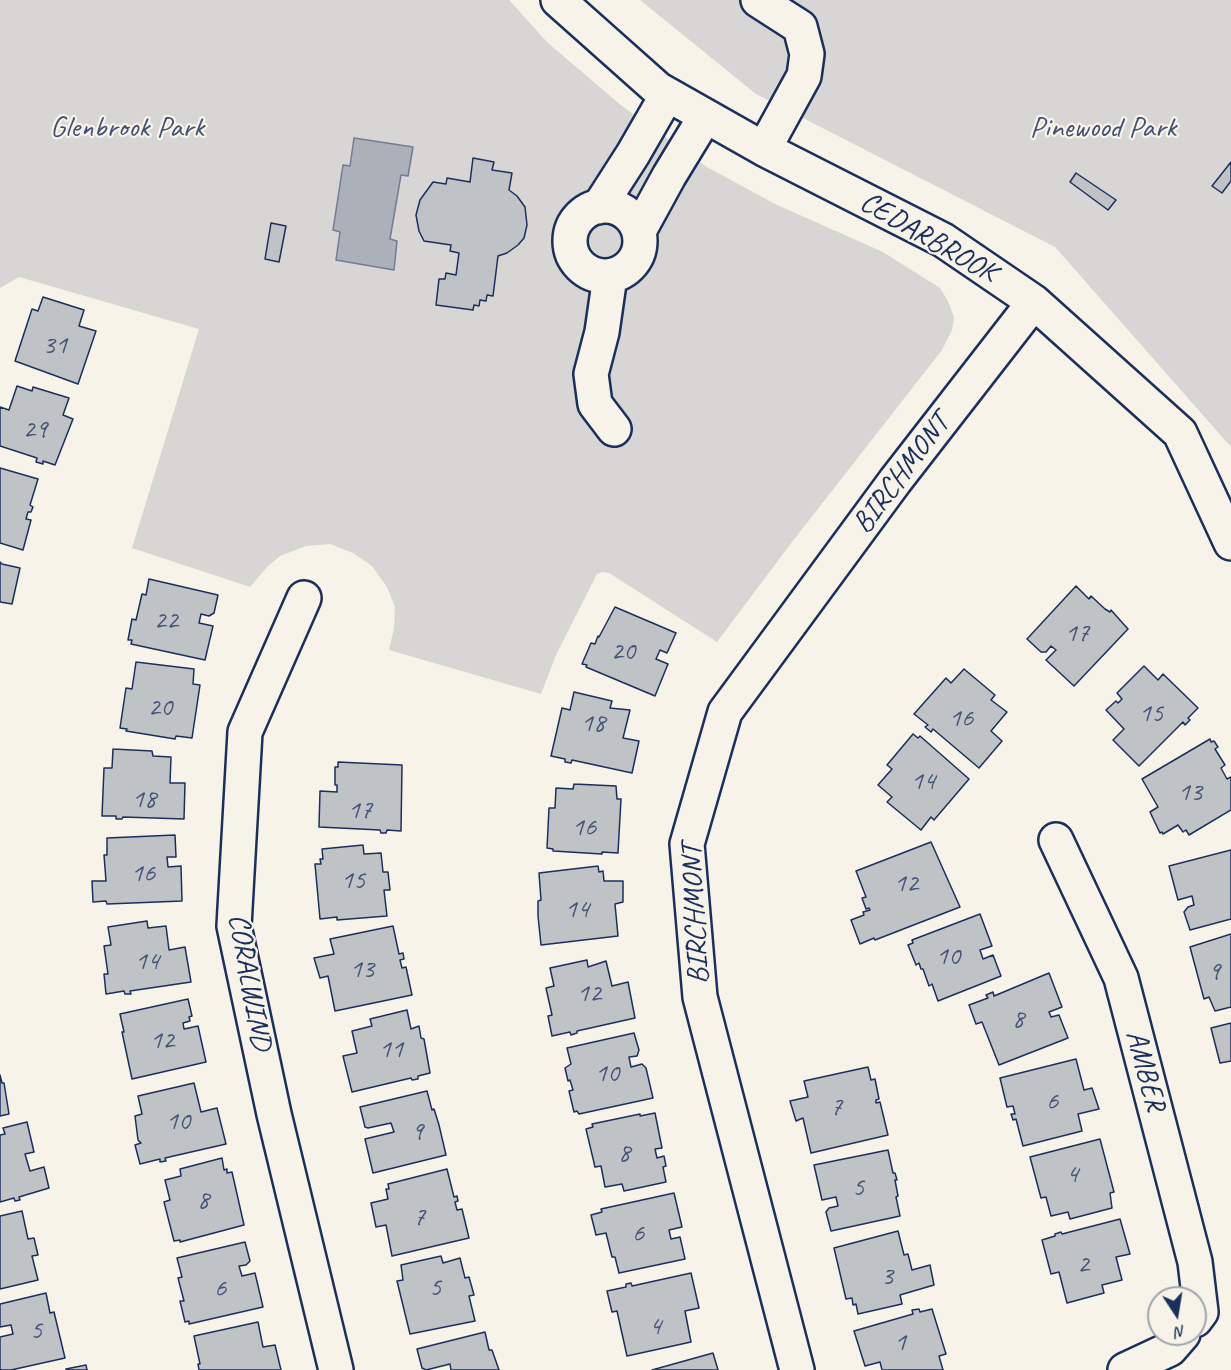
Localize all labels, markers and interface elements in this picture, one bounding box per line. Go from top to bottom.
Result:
park label: Glenbrook Park [50,110,204,146]
park label: Pinewood Park [1030,110,1176,146]
street label: CEDARBROOK [853,184,1003,292]
house number: 31 [43,330,67,362]
street label: BIRCHMONT [845,407,959,541]
house number: 29 [23,414,47,446]
house number: 22 [154,605,178,637]
house number: 17 [1065,618,1089,650]
house number: 20 [611,636,635,668]
house number: 20 [148,692,172,724]
house number: 15 [1139,698,1163,730]
house number: 16 [949,703,973,735]
house number: 18 [581,708,605,740]
house number: 14 [911,766,935,798]
house number: 13 [1178,777,1202,809]
house number: 18 [132,784,156,816]
house number: 17 [348,795,372,827]
house number: 16 [572,812,596,844]
street label: BIRCHMONT [674,843,718,985]
house number: 16 [131,858,155,890]
house number: 15 [341,865,365,897]
house number: 12 [894,868,918,900]
house number: 14 [565,894,589,926]
street label: CORALWIND [219,911,279,1053]
house number: 10 [936,941,960,973]
house number: 14 [135,946,159,978]
house number: 13 [350,954,374,986]
house number: 9 [1208,956,1220,988]
house number: 12 [577,978,601,1010]
house number: 8 [1012,1004,1024,1036]
house number: 12 [150,1025,174,1057]
street label: AMBER [1117,1026,1173,1116]
house number: 11 [379,1034,403,1066]
house number: 10 [595,1058,619,1090]
house number: 6 [1046,1086,1058,1118]
house number: 7 [830,1092,842,1124]
house number: 10 [166,1106,190,1138]
house number: 9 [411,1116,423,1148]
house number: 8 [618,1138,630,1170]
house number: 4 [1066,1159,1078,1191]
house number: 5 [852,1172,864,1204]
house number: 8 [197,1185,209,1217]
house number: 7 [413,1202,425,1234]
house number: 6 [632,1218,644,1250]
house number: 2 [1077,1249,1089,1281]
house number: 3 [881,1261,893,1293]
house number: 5 [429,1272,441,1304]
house number: 6 [214,1273,226,1305]
north arrow [1147,1286,1207,1346]
house number: 4 [649,1311,661,1343]
house number: 5 [30,1315,42,1347]
text: N [1173,1321,1187,1342]
house number: 1 [894,1327,906,1359]

